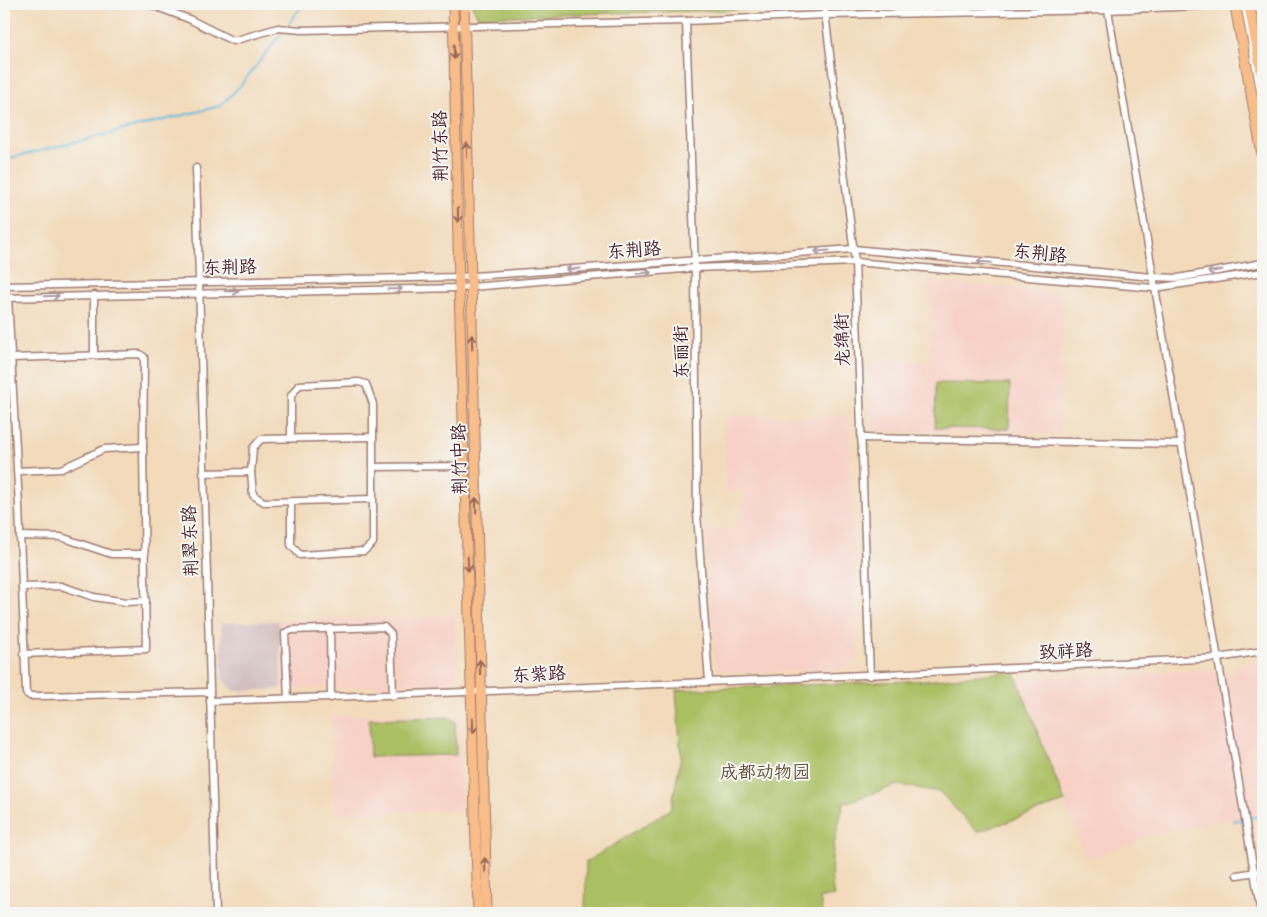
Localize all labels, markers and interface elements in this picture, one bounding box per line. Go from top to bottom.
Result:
one-way arrow [450,44,459,60]
street label: 荆竹东路 [428,110,452,182]
one-way arrow [463,143,472,159]
one-way arrow [453,206,463,223]
street label: 东荆路 [606,237,662,263]
street label: 东荆路 [1012,239,1068,267]
one-way arrow [815,246,831,255]
street label: 东荆路 [203,256,257,278]
one-way arrow [976,257,992,267]
one-way arrow [565,264,581,273]
one-way arrow [1208,267,1224,277]
one-way arrow [636,268,652,277]
one-way arrow [387,284,403,293]
one-way arrow [224,286,240,296]
one-way arrow [44,291,60,301]
street label: 龙绵街 [830,313,854,367]
street label: 东丽街 [670,325,692,379]
one-way arrow [467,334,477,350]
street label: 荆竹中路 [447,423,471,495]
one-way arrow [471,497,481,513]
street label: 荆翠东路 [178,505,202,577]
one-way arrow [463,555,473,571]
street label: 致祥路 [1038,639,1094,663]
one-way arrow [475,659,485,676]
street label: 东紫路 [511,662,567,686]
one-way arrow [468,718,477,734]
park label: 成都动物园 [720,761,810,783]
one-way arrow [480,857,490,873]

